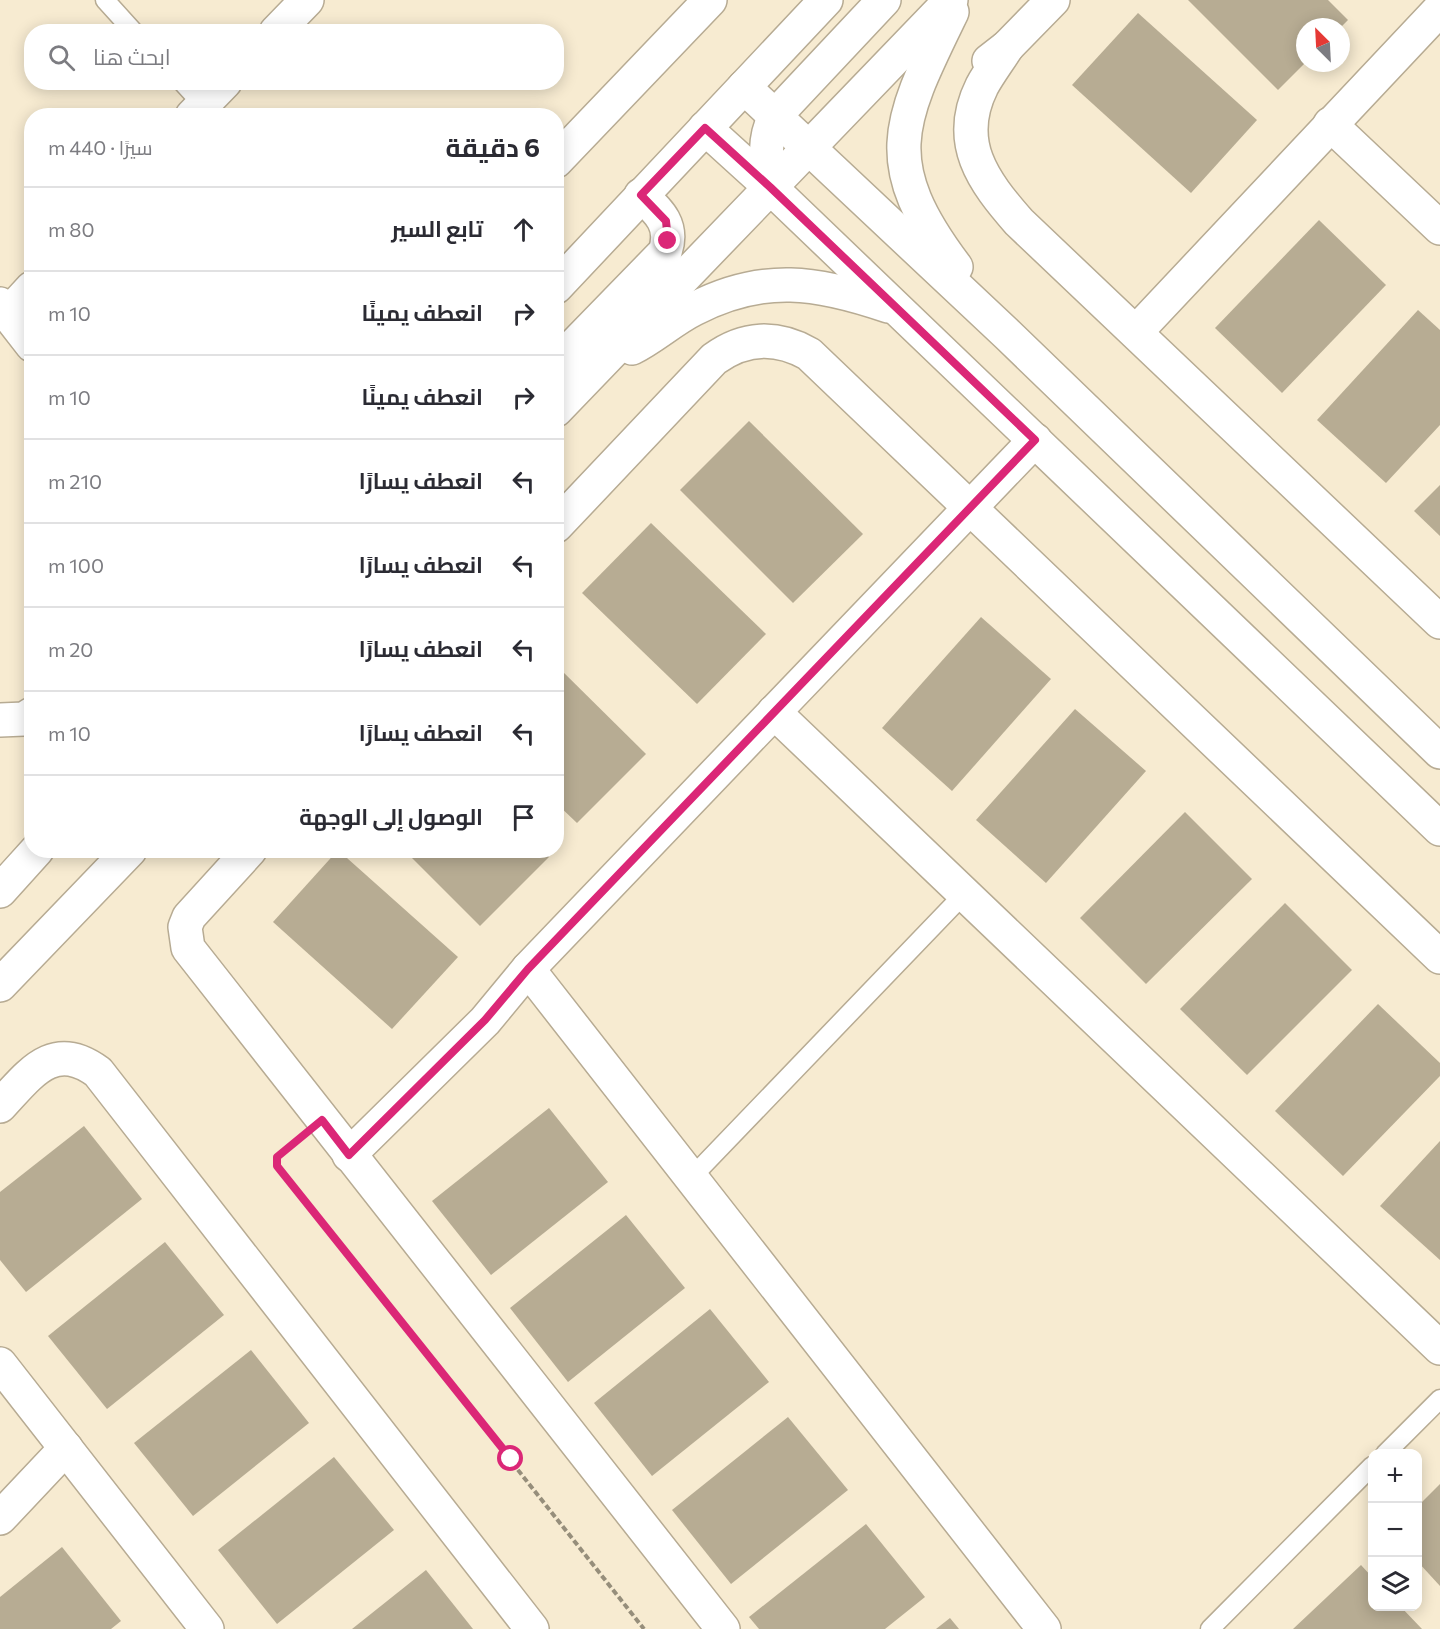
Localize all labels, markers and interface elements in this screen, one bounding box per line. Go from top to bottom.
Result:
north arrow [1296,18,1350,72]
search box [24,24,564,90]
icon: search [45,41,78,74]
text: ابحث هنا [93,43,171,70]
text: 6 دقيقة [445,131,540,162]
text: سيرًا · 440 m [48,135,153,159]
icon: ahead [507,213,540,246]
text: تابع السير [391,215,483,242]
text: 80 m [48,217,95,241]
route end [654,227,680,253]
icon: right [507,297,540,330]
text: انعطف يمينًا [362,299,483,326]
text: 10 m [48,301,91,325]
icon: right [507,381,540,414]
text: انعطف يمينًا [362,383,483,410]
text: 10 m [48,385,91,409]
icon: left [507,465,540,498]
text: انعطف يسارًا [359,467,483,494]
text: 210 m [48,469,102,493]
icon: left [507,549,540,582]
text: انعطف يسارًا [359,551,483,578]
text: 100 m [48,553,104,577]
icon: left [507,633,540,666]
text: انعطف يسارًا [359,635,483,662]
text: 20 m [48,637,93,661]
icon: left [507,717,540,750]
text: انعطف يسارًا [359,719,483,746]
text: 10 m [48,721,91,745]
icon: arrive [507,801,540,834]
text: الوصول إلى الوجهة [299,803,483,830]
route start [497,1445,523,1471]
map controls [1368,1449,1422,1611]
button: + [1368,1449,1422,1503]
button: − [1368,1503,1422,1557]
button: layers [1368,1557,1422,1611]

